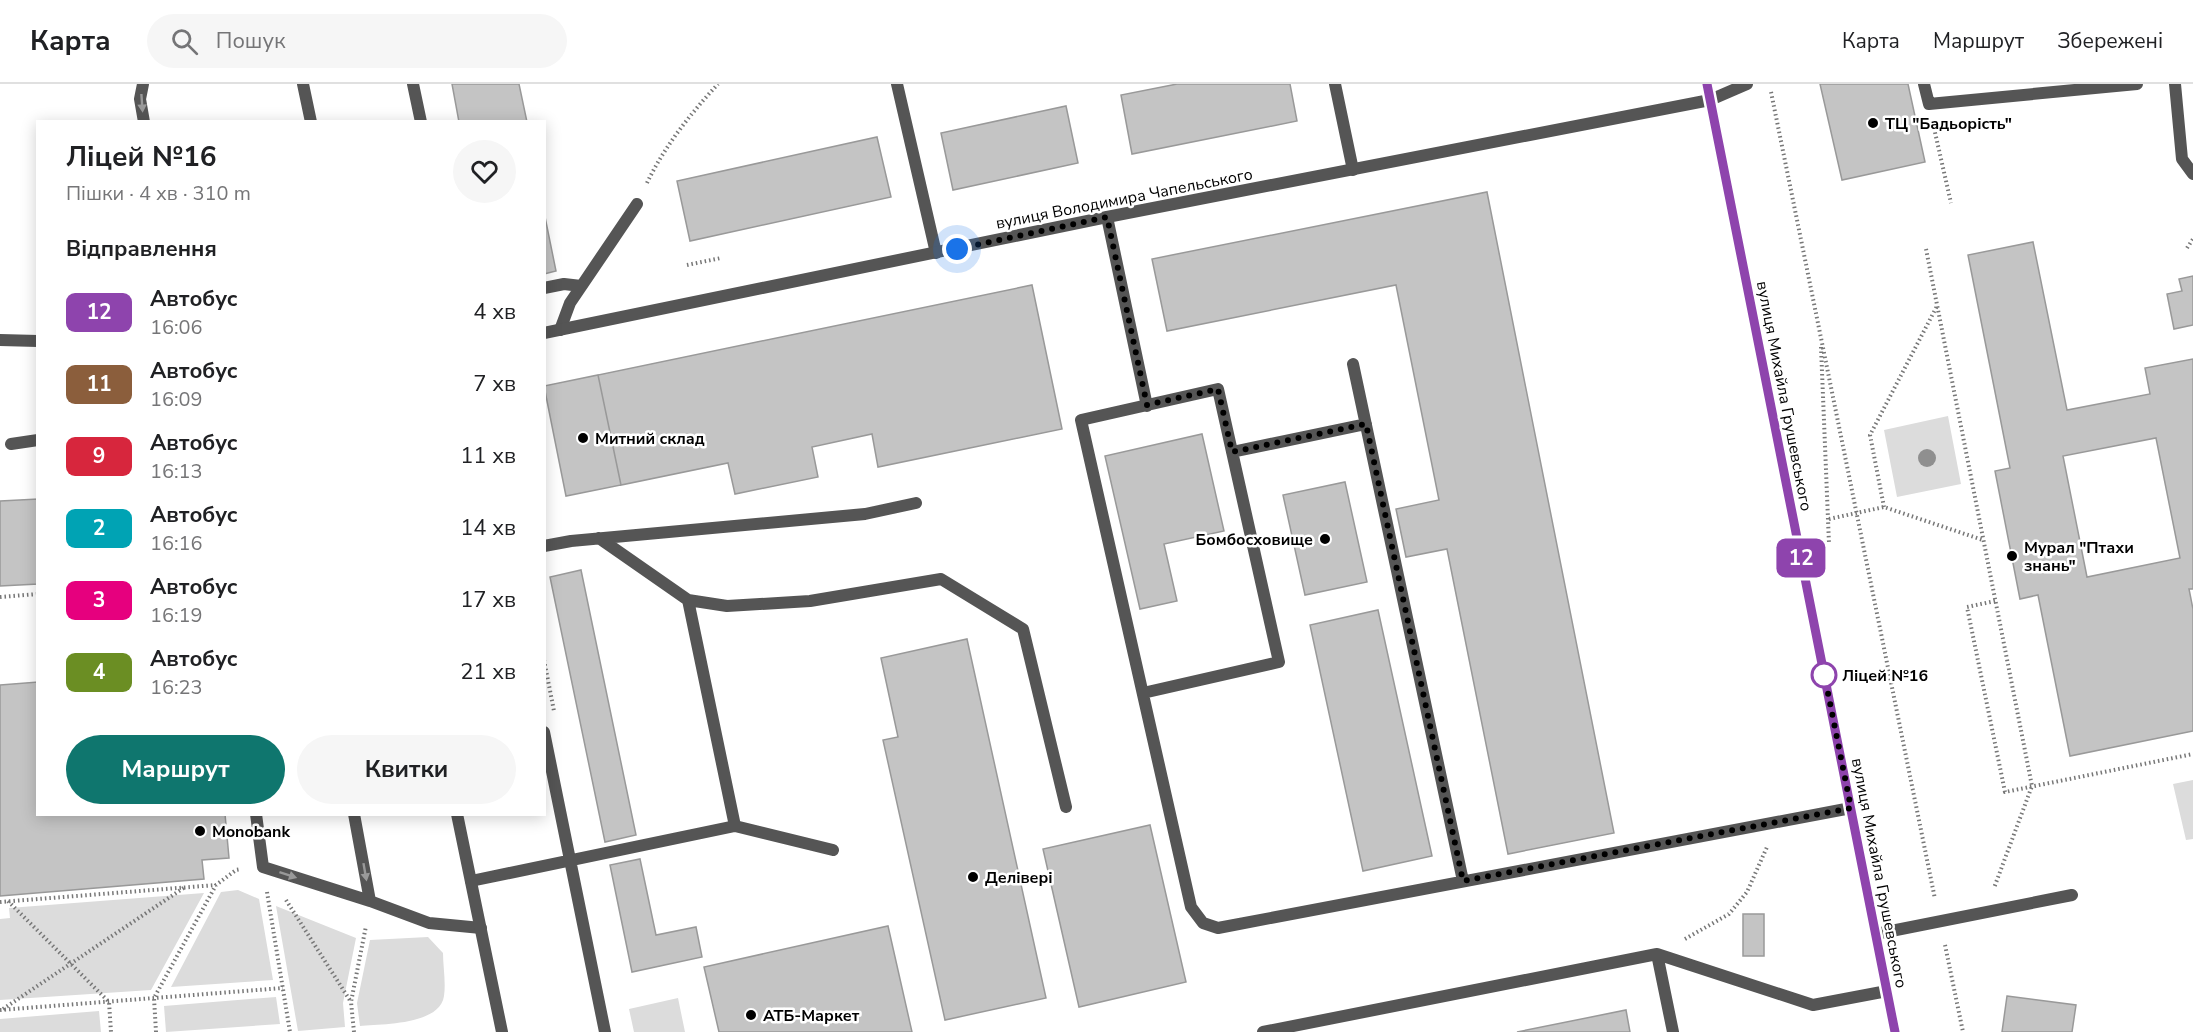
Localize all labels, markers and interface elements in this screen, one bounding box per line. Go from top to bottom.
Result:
search box [147,14,567,68]
text: Карта [30,22,111,60]
icon: search [168,25,201,58]
text: Пошук [216,26,286,56]
text: Карта [1842,27,1900,55]
text: Маршрут [1933,27,2024,55]
text: Збережені [2057,27,2163,55]
one-way arrow [137,93,147,112]
place label: ТЦ "Бадьорість" [1885,113,2012,135]
marker: ТЦ "Бадьорість" [1866,116,1880,130]
text: Ліцей №16 [66,138,217,176]
button: heart [453,140,516,203]
street label: вулиця Володимира Чапельського [994,163,1255,235]
text: Пішки · 4 хв · 310 m [66,180,251,207]
text: Відправлення [66,234,217,264]
your location [942,234,972,264]
street label: вулиця Михайла Грушевського [1751,279,1817,513]
text: Автобус [150,284,238,314]
text: 4 хв [473,297,516,327]
text: 12 [86,298,112,326]
text: 16:06 [150,314,203,341]
text: Автобус [150,356,238,386]
text: 7 хв [473,369,516,399]
text: 11 [86,370,112,398]
text: 16:09 [150,386,203,413]
text: Автобус [150,428,238,458]
place label: Митний склад [595,428,705,450]
marker: Митний склад [576,431,590,445]
text: 11 хв [460,441,516,471]
text: 9 [93,442,105,470]
text: 16:13 [150,458,203,485]
text: Автобус [150,500,238,530]
text: 14 хв [460,513,516,543]
text: 2 [93,514,105,542]
place label: Бомбосховище [1195,529,1313,551]
text: 16:16 [150,530,203,557]
marker: Бомбосховище [1318,532,1332,546]
place label: Мурал "Птахи знань" [2024,537,2134,577]
line badge: 12 [1774,538,1828,578]
text: 12 [1788,544,1814,572]
marker: Мурал "Птахи знань" [2005,549,2019,563]
text: Автобус [150,572,238,602]
text: 17 хв [460,585,516,615]
text: 3 [93,586,105,614]
text: 16:19 [150,602,203,629]
text: Автобус [150,644,238,674]
text: 21 хв [460,657,516,687]
text: 4 [93,658,105,686]
marker: Ліцей №16 [1811,662,1837,688]
place label: Ліцей №16 [1842,665,1928,687]
text: 16:23 [150,674,203,701]
button: Маршрут [66,735,285,804]
button: Квитки [297,735,516,804]
street label: вулиця Михайла Грушевського [1846,756,1912,990]
place label: Monobank [212,821,290,843]
marker: Monobank [193,824,207,838]
one-way arrow [361,863,370,882]
place label: Делівері [985,867,1053,889]
marker: Делівері [966,870,980,884]
one-way arrow [279,871,297,880]
place label: АТБ-Маркет [763,1005,860,1027]
marker: АТБ-Маркет [744,1008,758,1022]

